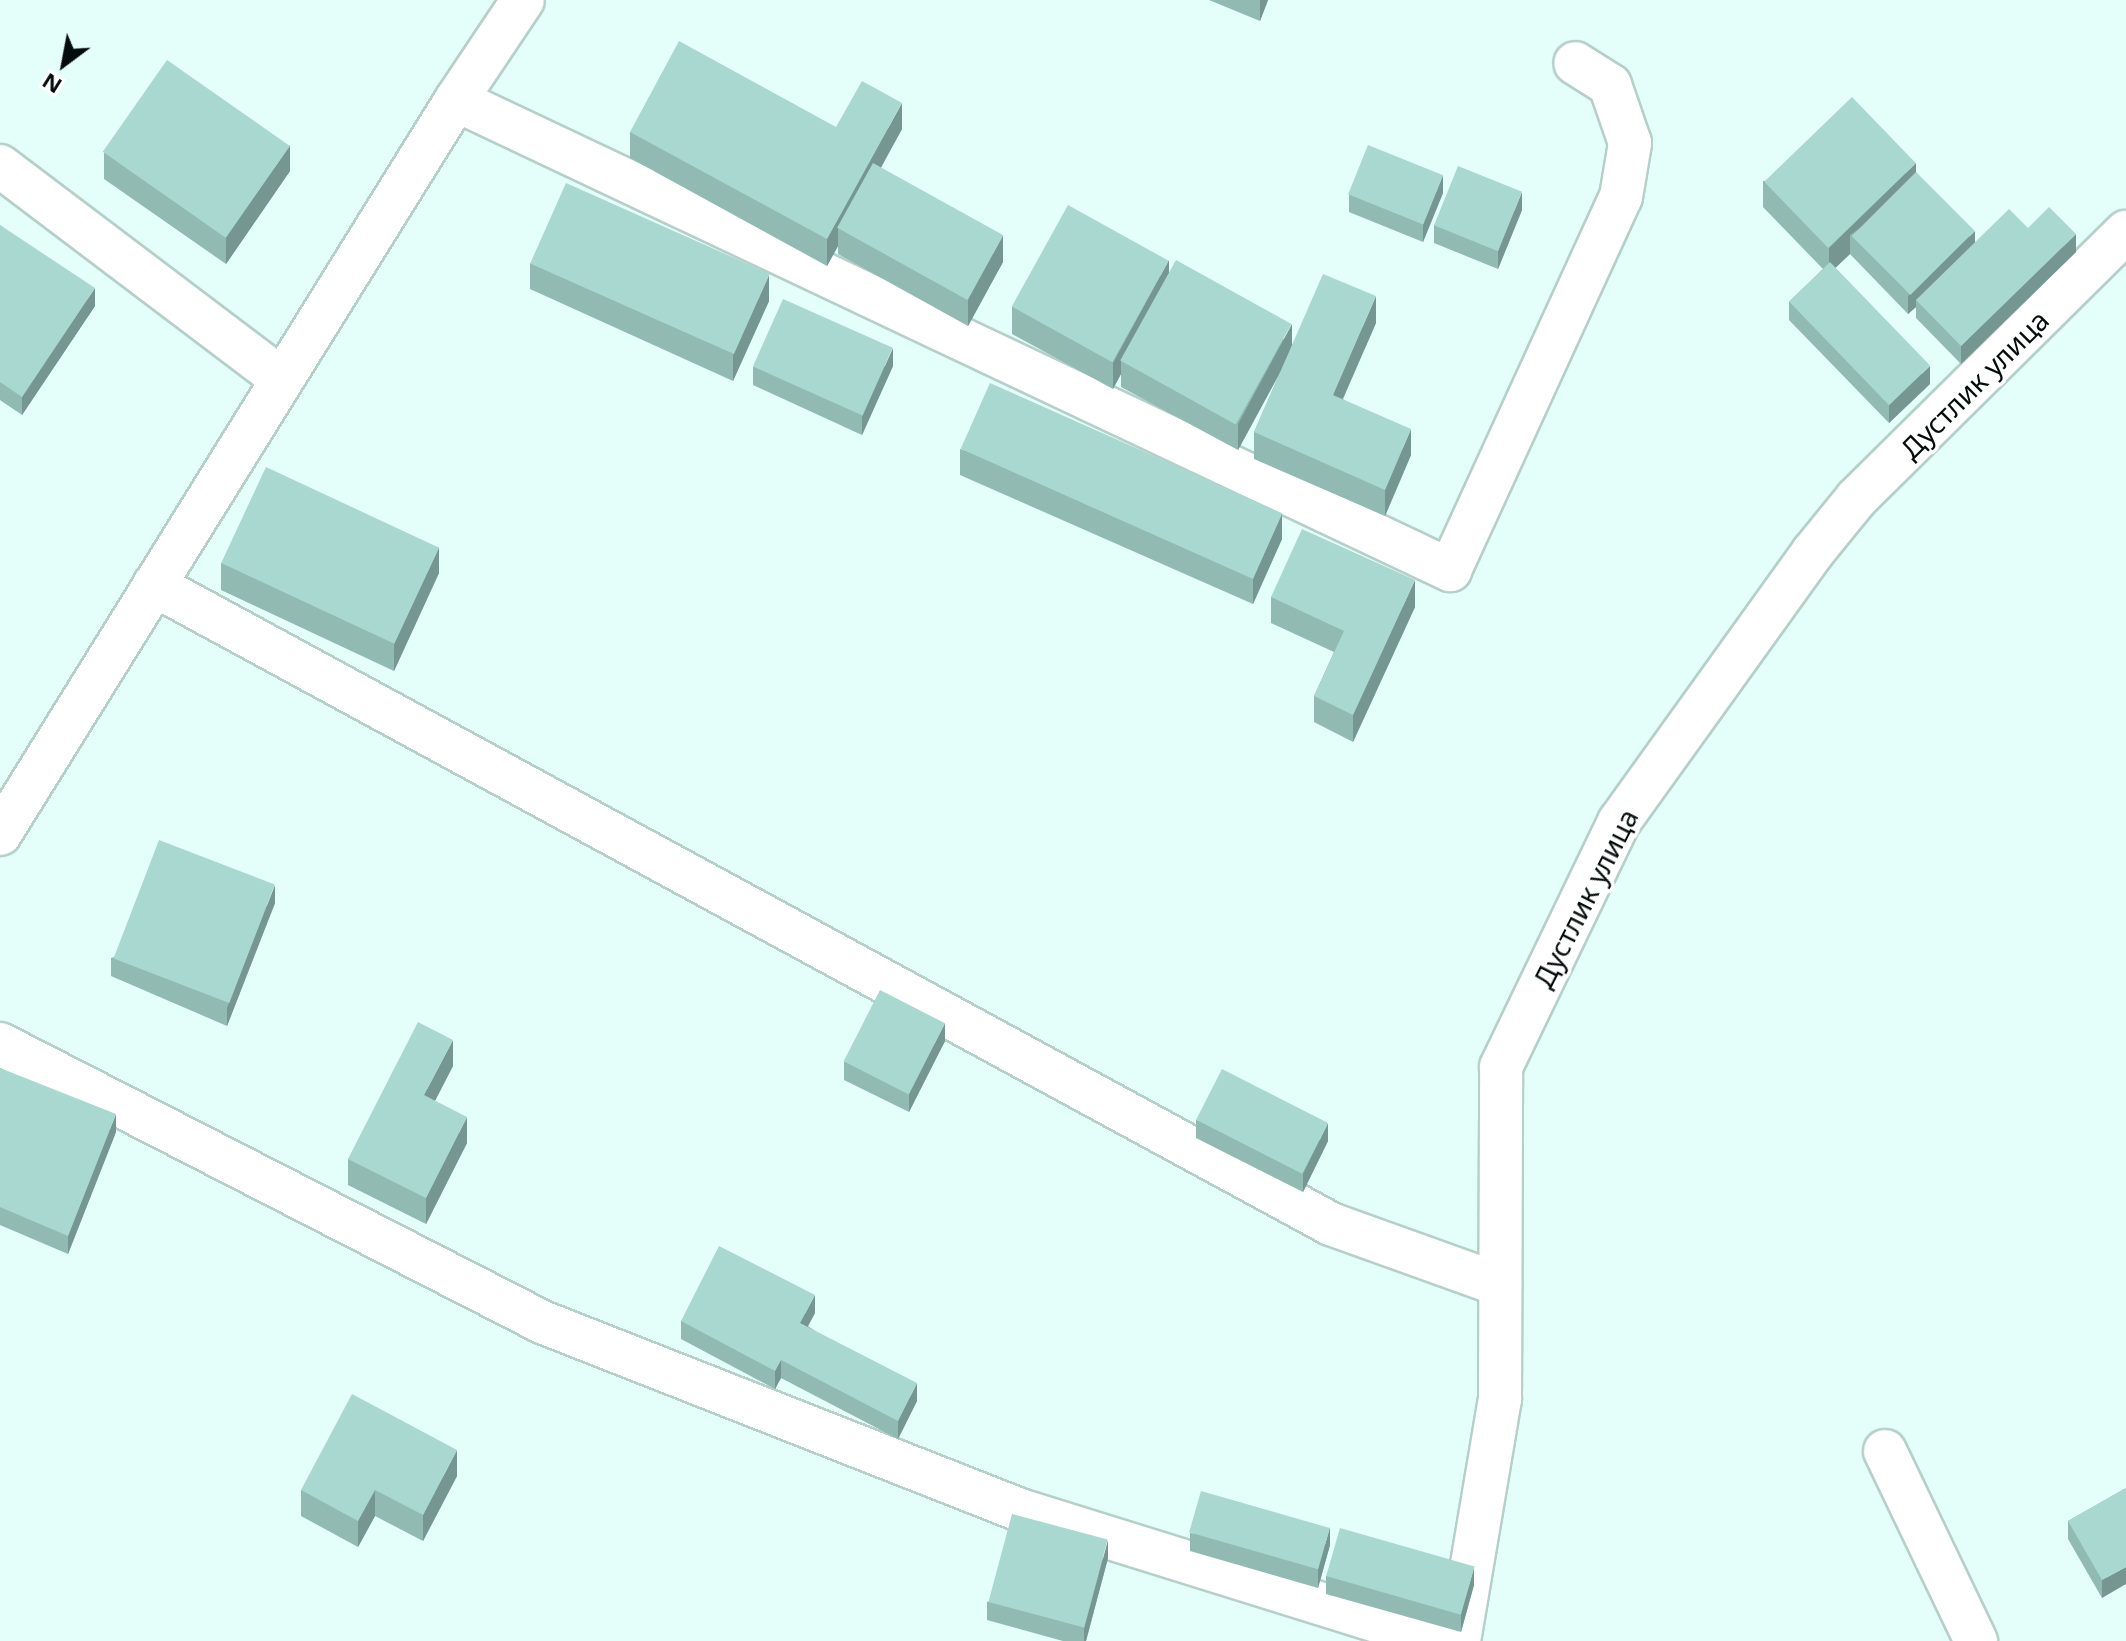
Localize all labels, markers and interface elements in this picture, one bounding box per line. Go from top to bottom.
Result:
north arrow [24,24,104,104]
text: N [36,67,67,102]
street label: Дустлик улица [1893,303,2055,465]
street label: Дустлик улица [1526,803,1644,993]

